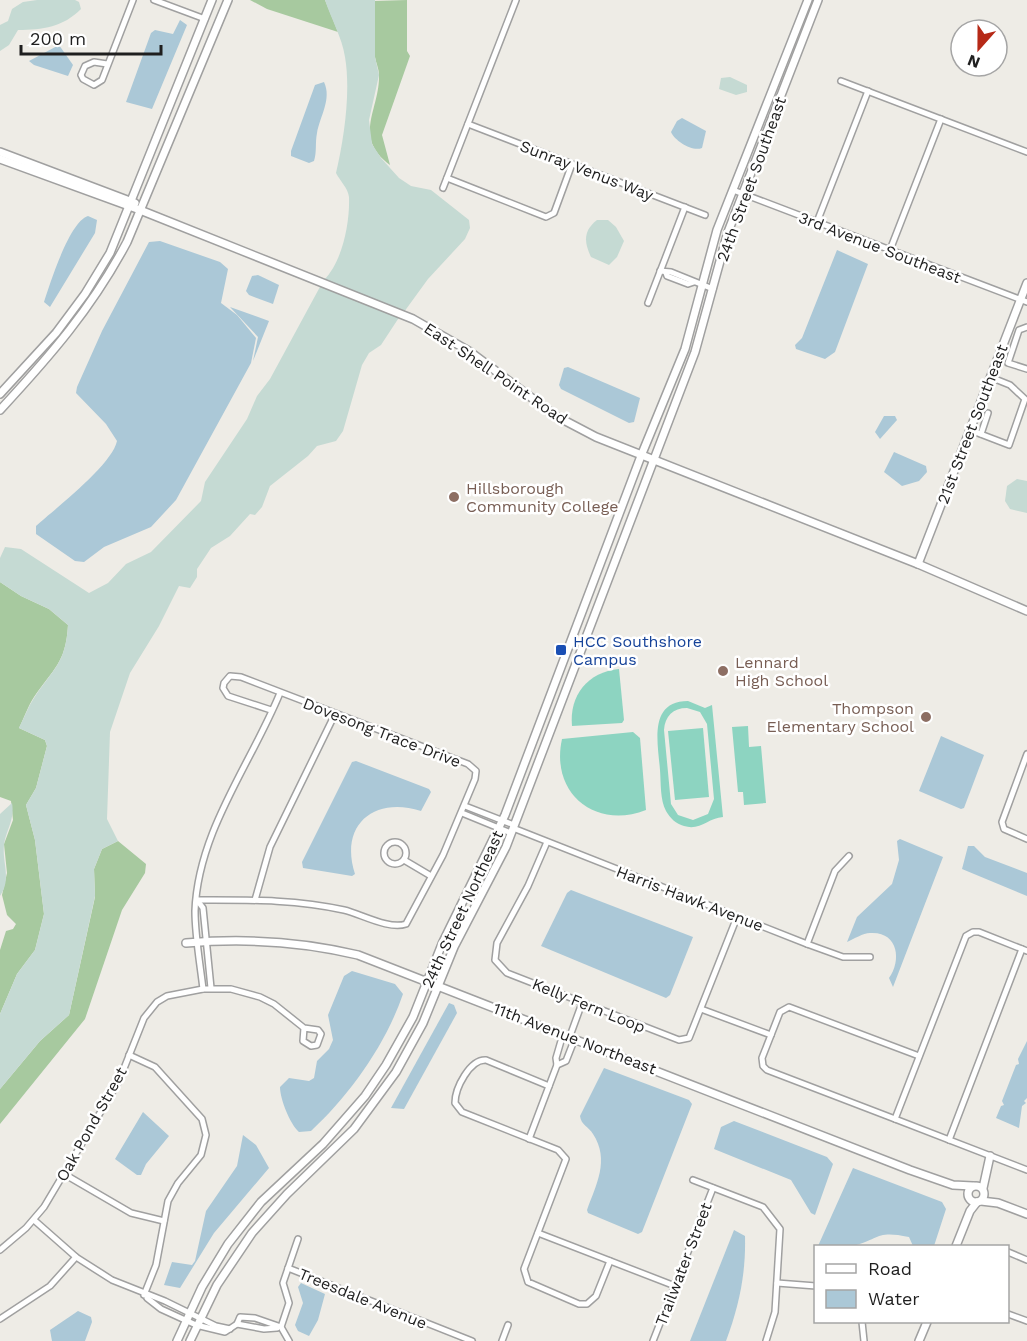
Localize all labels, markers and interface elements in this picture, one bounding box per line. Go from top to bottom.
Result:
scale bar [21,18,160,56]
north arrow [949,18,1009,78]
text: 200 m [30,28,86,49]
text: N [965,51,983,73]
street label: 24th Street Southeast [713,94,790,264]
street label: Sunray Venus Way [517,136,657,205]
street label: 3rd Avenue Southeast [796,208,964,287]
street label: East Shell Point Road [421,318,571,428]
street label: 21st Street Southeast [933,341,1012,507]
place label: Hillsborough Community College [466,479,618,516]
marker: Hillsborough Community College [447,490,461,504]
place label: HCC Southshore Campus [573,632,702,669]
marker: HCC Southshore Campus [554,643,568,657]
place label: Lennard High School [735,653,828,690]
marker: Lennard High School [716,664,730,678]
street label: Dovesong Trace Drive [300,694,463,771]
place label: Thompson Elementary School [767,699,914,736]
marker: Thompson Elementary School [919,710,933,724]
street label: 24th Street Northeast [418,827,507,991]
street label: Harris Hawk Avenue [614,862,766,935]
street label: Kelly Fern Loop [529,974,648,1037]
street label: 11th Avenue Northeast [491,999,659,1078]
street label: Oak Pond Street [52,1063,131,1185]
street label: Trailwater Street [651,1200,716,1328]
legend [814,1245,1009,1323]
text: Road [868,1258,912,1279]
street label: Treesdale Avenue [296,1264,430,1333]
text: Water [868,1288,920,1309]

